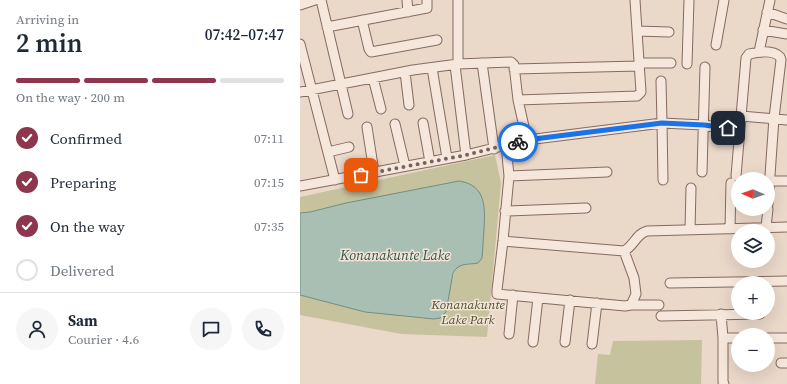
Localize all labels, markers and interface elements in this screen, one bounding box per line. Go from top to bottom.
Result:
text: Arriving in [16,11,79,28]
text: 07:42–07:47 [205,24,284,45]
text: 2 min [16,25,83,61]
text: On the way · 200 m [16,89,125,106]
pin [711,111,745,145]
icon: home [717,117,739,139]
courier [498,122,538,162]
icon: check [16,127,38,149]
text: Confirmed [50,128,122,149]
text: 07:11 [254,130,284,147]
icon: bike [507,131,529,153]
pin [344,158,378,192]
icon: bag [350,164,372,186]
icon: check [16,171,38,193]
text: Preparing [50,172,116,193]
north arrow [731,172,775,216]
map controls [731,172,775,372]
text: 07:15 [254,174,284,191]
icon: check [16,215,38,237]
text: On the way [50,216,125,237]
text: 07:35 [254,218,284,235]
button: layers [731,224,775,268]
water label: Konanakunte Lake [339,245,450,265]
text: Delivered [50,260,114,281]
button: + [731,276,775,320]
park label: Konanakunte Lake Park [430,296,505,328]
button: person [16,308,58,350]
button: chat [190,308,232,350]
button: phone [242,308,284,350]
text: Sam [68,310,98,331]
button: − [731,328,775,372]
text: Courier · 4.6 [68,331,139,348]

